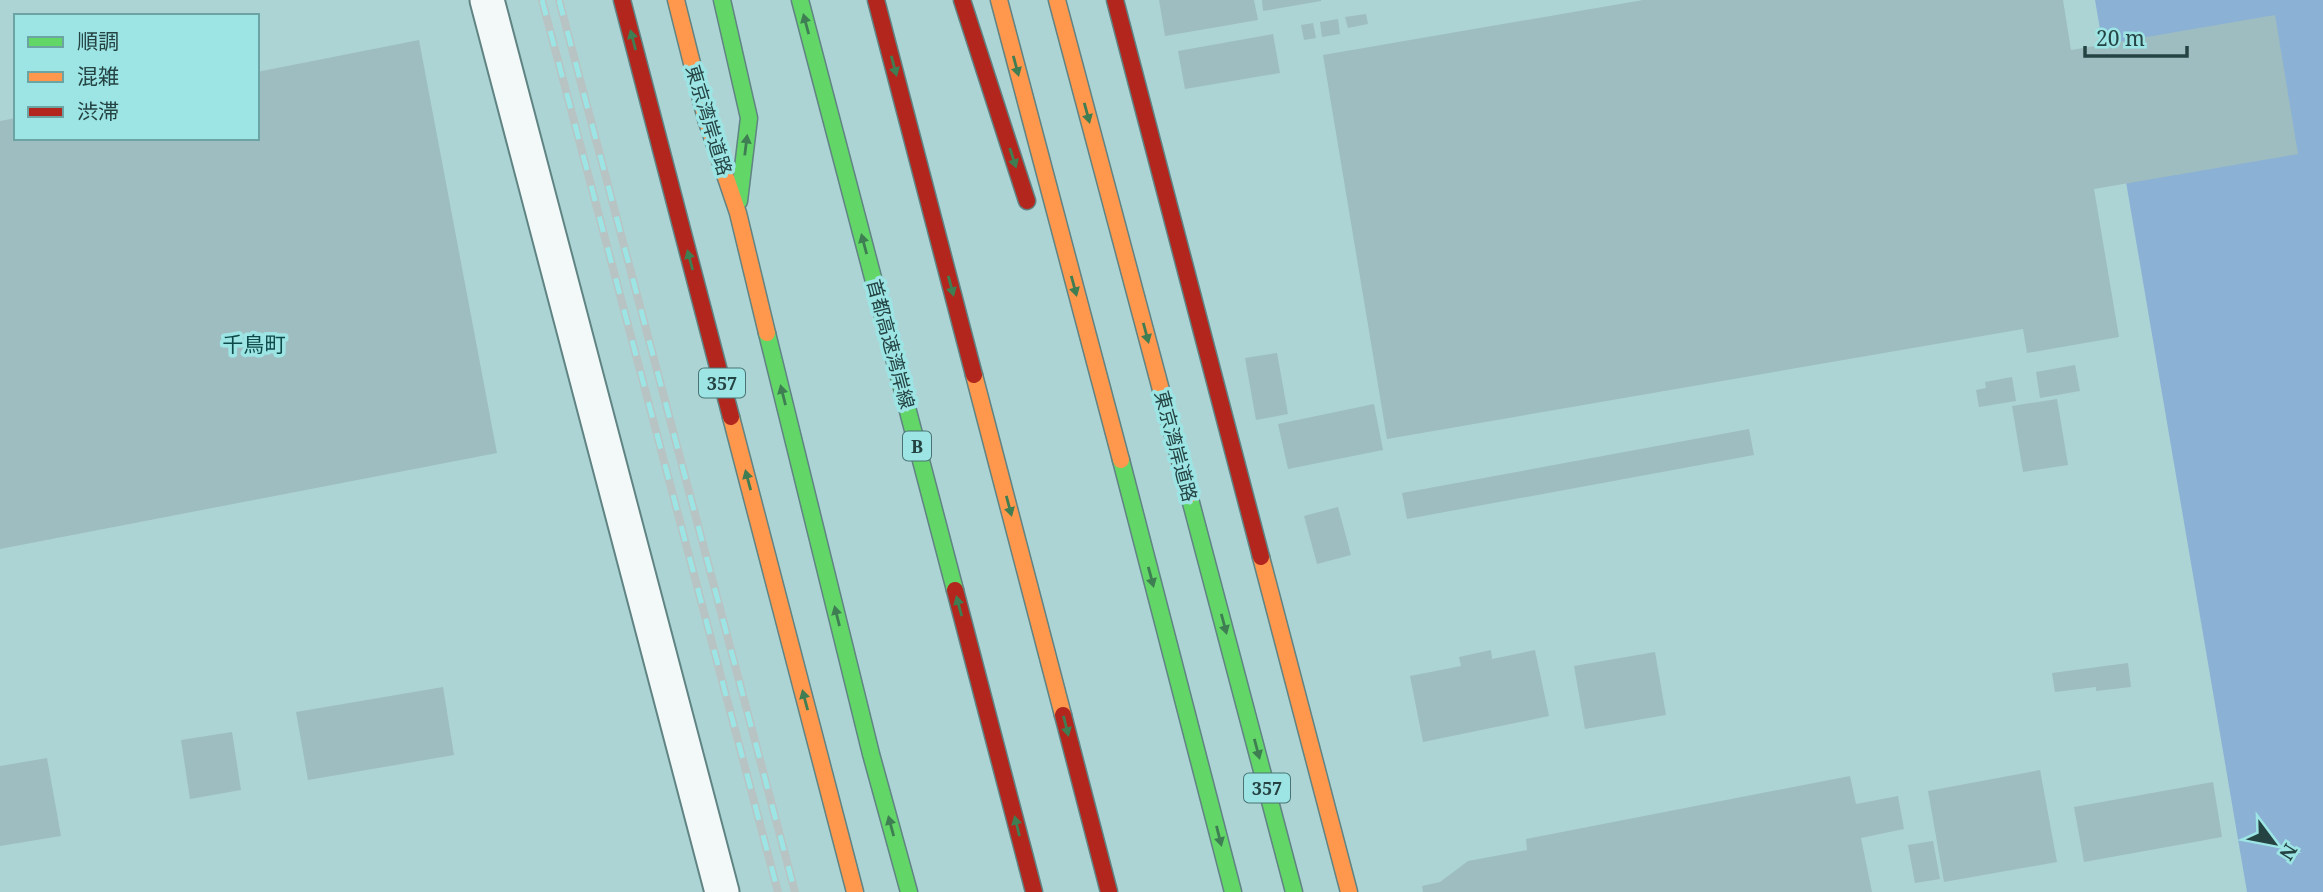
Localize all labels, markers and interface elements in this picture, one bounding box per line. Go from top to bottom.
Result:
one-way arrow [800,13,811,35]
legend [14,14,259,140]
scale bar [2085,14,2186,58]
text: 20 m [2096,24,2145,52]
text: 順調 [77,27,119,55]
one-way arrow [627,29,638,51]
one-way arrow [889,55,900,77]
one-way arrow [1011,55,1022,77]
text: 混雑 [77,62,119,90]
street label: 東京湾岸道路 [680,62,738,178]
text: 渋滞 [77,97,119,125]
one-way arrow [1082,102,1093,124]
one-way arrow [740,134,751,156]
one-way arrow [1008,148,1019,169]
one-way arrow [858,233,869,255]
one-way arrow [684,249,695,271]
one-way arrow [946,275,957,297]
one-way arrow [1069,275,1080,297]
street label: 首都高速湾岸線 [861,276,921,412]
one-way arrow [1141,322,1152,344]
district label: 千鳥町 [223,330,286,358]
road number: 357 [699,368,745,398]
one-way arrow [777,384,788,406]
street label: 東京湾岸道路 [1149,388,1203,504]
road number: B [903,432,931,461]
one-way arrow [742,469,752,490]
one-way arrow [1004,495,1015,517]
one-way arrow [1146,566,1157,588]
one-way arrow [954,595,964,616]
one-way arrow [831,605,842,627]
one-way arrow [1219,614,1229,635]
one-way arrow [799,689,810,711]
one-way arrow [1061,716,1072,738]
one-way arrow [1252,738,1263,760]
road number: 357 [1244,774,1290,802]
north arrow [2239,808,2309,878]
one-way arrow [885,815,896,837]
one-way arrow [1011,815,1022,837]
one-way arrow [1214,825,1225,847]
text: N [2273,839,2303,865]

